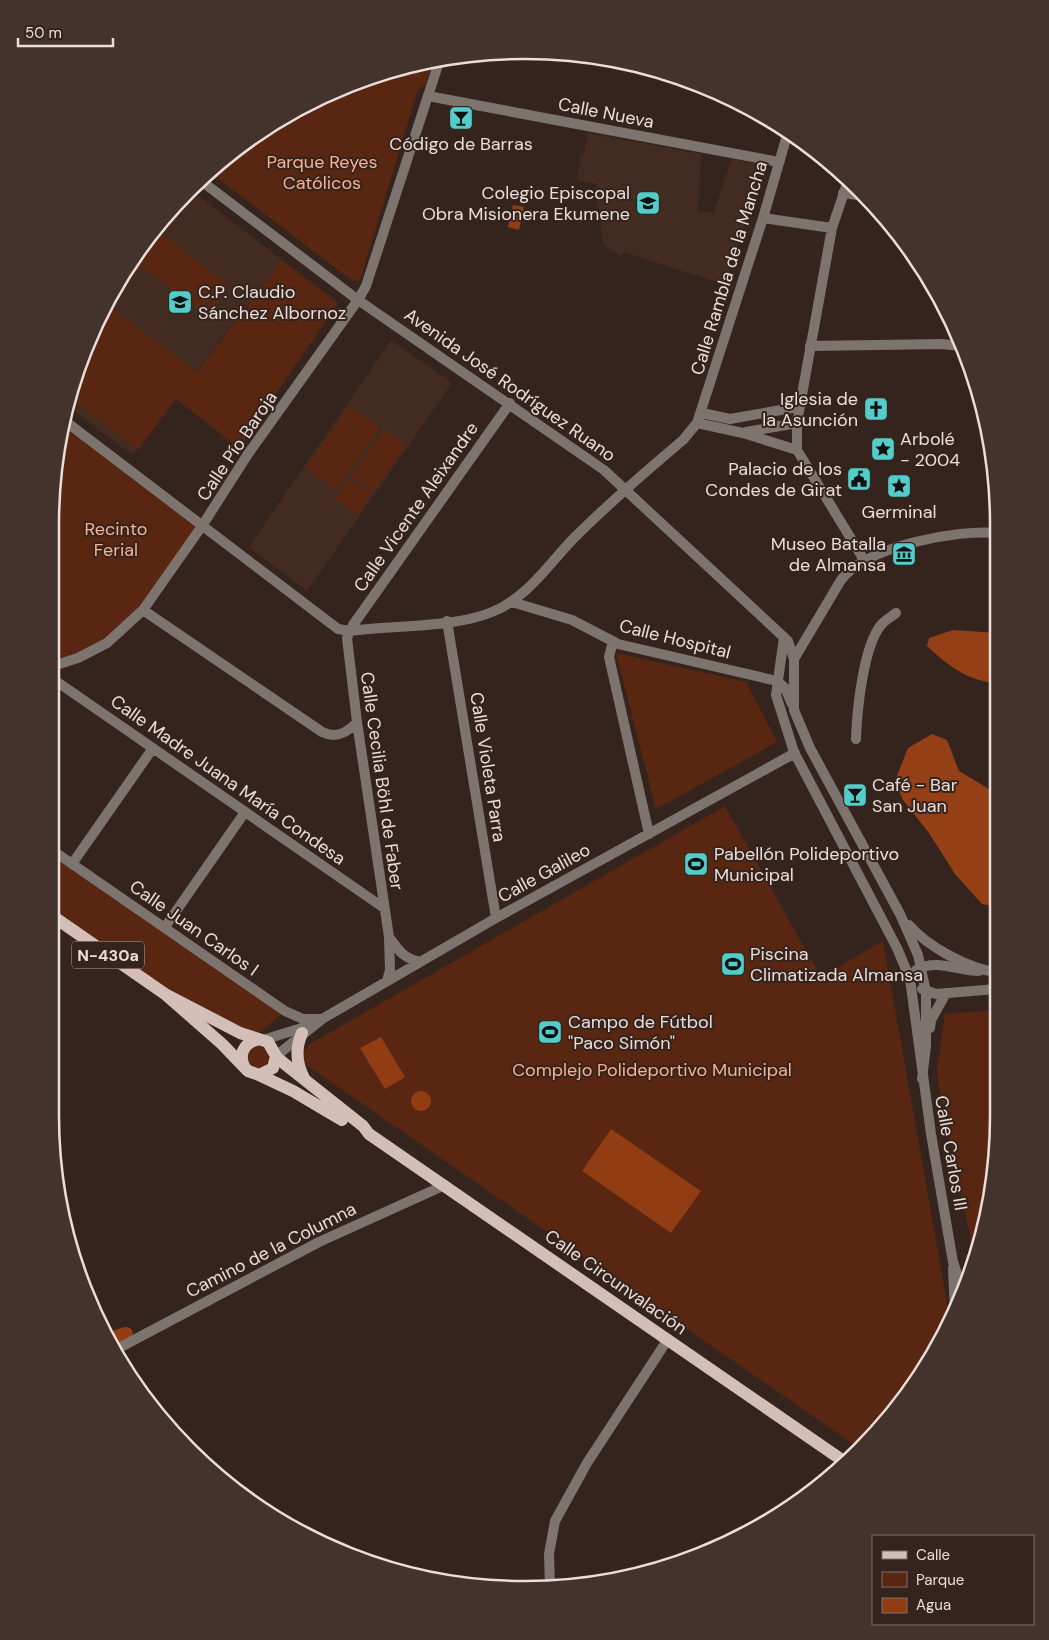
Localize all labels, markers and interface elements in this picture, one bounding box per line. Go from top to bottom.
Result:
scale bar [18,15,112,47]
text: 50 m [25,23,62,43]
street label: Calle Nueva [556,92,656,134]
bar icon: Código de Barras [448,105,474,131]
place label: Código de Barras [389,132,533,156]
park label: Parque Reyes Católicos [266,150,378,195]
street label: Calle Rambla de la Mancha [685,158,773,378]
place label: Colegio Episcopal Obra Misionera Ekumene [422,181,630,226]
school or university icon: Colegio Episcopal Obra Misionera Ekumene [635,190,661,216]
place label: C.P. Claudio Sánchez Albornoz [198,280,346,325]
school or university icon: C.P. Claudio Sánchez Albornoz [167,289,193,315]
street label: Avenida José Rodríguez Ruano [400,303,620,467]
street label: Calle Pío Baroja [191,386,283,506]
place label: Iglesia de la Asunción [762,387,858,432]
church icon: Iglesia de la Asunción [863,396,889,422]
street label: Calle Vicente Aleixandre [348,417,484,597]
place label: Arbolé - 2004 [900,427,960,472]
place icon: Arbolé - 2004 [870,436,896,462]
place label: Palacio de los Condes de Girat [705,457,842,502]
public building icon: Palacio de los Condes de Girat [846,466,872,492]
place icon: Germinal [886,473,912,499]
place label: Germinal [861,500,937,524]
park label: Recinto Ferial [85,517,147,562]
place label: Museo Batalla de Almansa [771,532,886,577]
museum icon: Museo Batalla de Almansa [891,541,917,567]
street label: Calle Hospital [617,614,733,664]
street label: Calle Cecilia Böhl de Faber [355,670,409,892]
street label: Calle Madre Juana María Condesa [106,689,350,871]
street label: Calle Violeta Parra [464,690,512,844]
place label: Café - Bar San Juan [872,773,958,818]
bar icon: Café - Bar San Juan [842,782,868,808]
street label: Calle Galileo [493,838,595,908]
place label: Pabellón Polideportivo Municipal [714,842,899,887]
sports icon: Pabellón Polideportivo Municipal [683,851,709,877]
street label: Calle Juan Carlos I [125,875,263,981]
road number: N-430a [72,942,144,968]
place label: Piscina Climatizada Almansa [750,942,923,987]
sports icon: Piscina Climatizada Almansa [720,951,746,977]
place label: Campo de Fútbol "Paco Simón" [568,1010,713,1055]
sports icon: Campo de Fútbol "Paco Simón" [537,1019,563,1045]
park label: Complejo Polideportivo Municipal [512,1058,792,1082]
street label: Calle Carlos III [929,1094,973,1212]
street label: Camino de la Columna [182,1197,360,1303]
street label: Calle Circunvalación [540,1224,692,1340]
legend [872,1535,1034,1625]
text: Calle [916,1545,950,1565]
text: Parque [916,1570,964,1590]
text: Agua [916,1595,951,1615]

